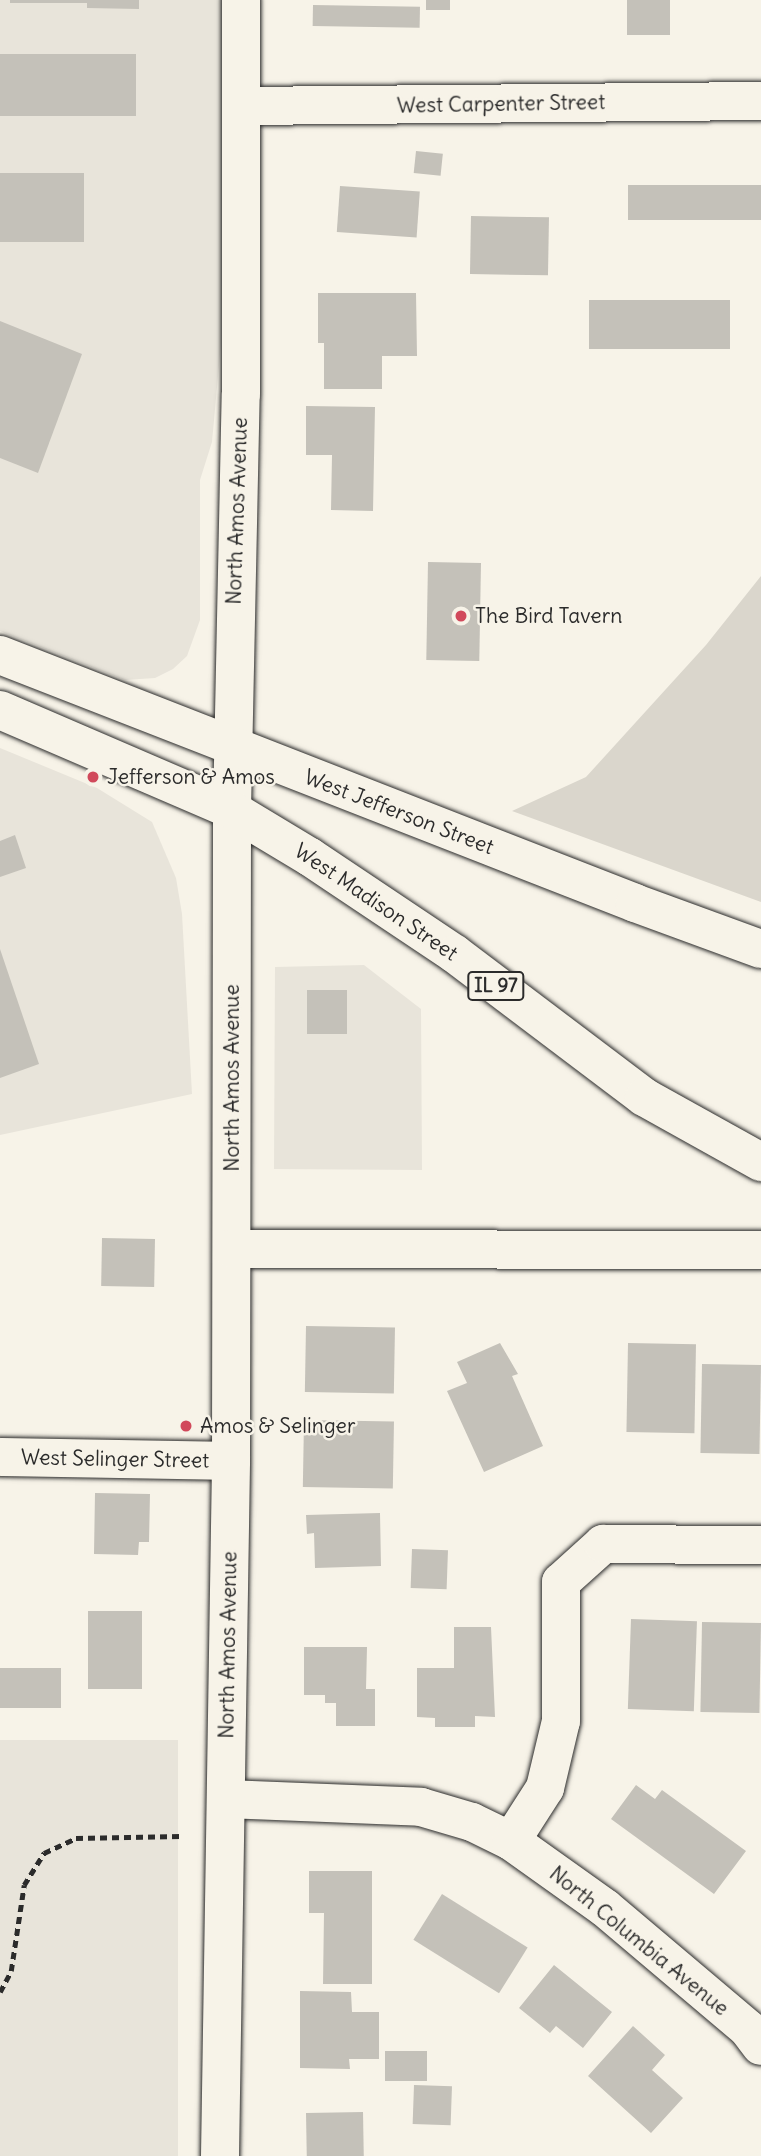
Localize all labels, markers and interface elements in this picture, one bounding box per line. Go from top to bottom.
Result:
street label: West Carpenter Street [397,90,605,118]
street label: North Amos Avenue [221,417,253,605]
place label: The Bird Tavern [475,603,622,629]
marker: The Bird Tavern [453,608,469,624]
place label: Jefferson & Amos [107,764,275,790]
street label: West Jefferson Street [301,764,497,860]
marker: Jefferson & Amos [85,769,101,785]
street label: West Madison Street [290,838,462,966]
road number: IL 97 [466,970,526,1002]
street label: North Amos Avenue [219,984,245,1172]
place label: Amos & Selinger [200,1413,355,1439]
marker: Amos & Selinger [178,1418,194,1434]
street label: West Selinger Street [21,1445,209,1473]
street label: North Amos Avenue [214,1551,242,1739]
street label: North Columbia Avenue [544,1861,734,2021]

